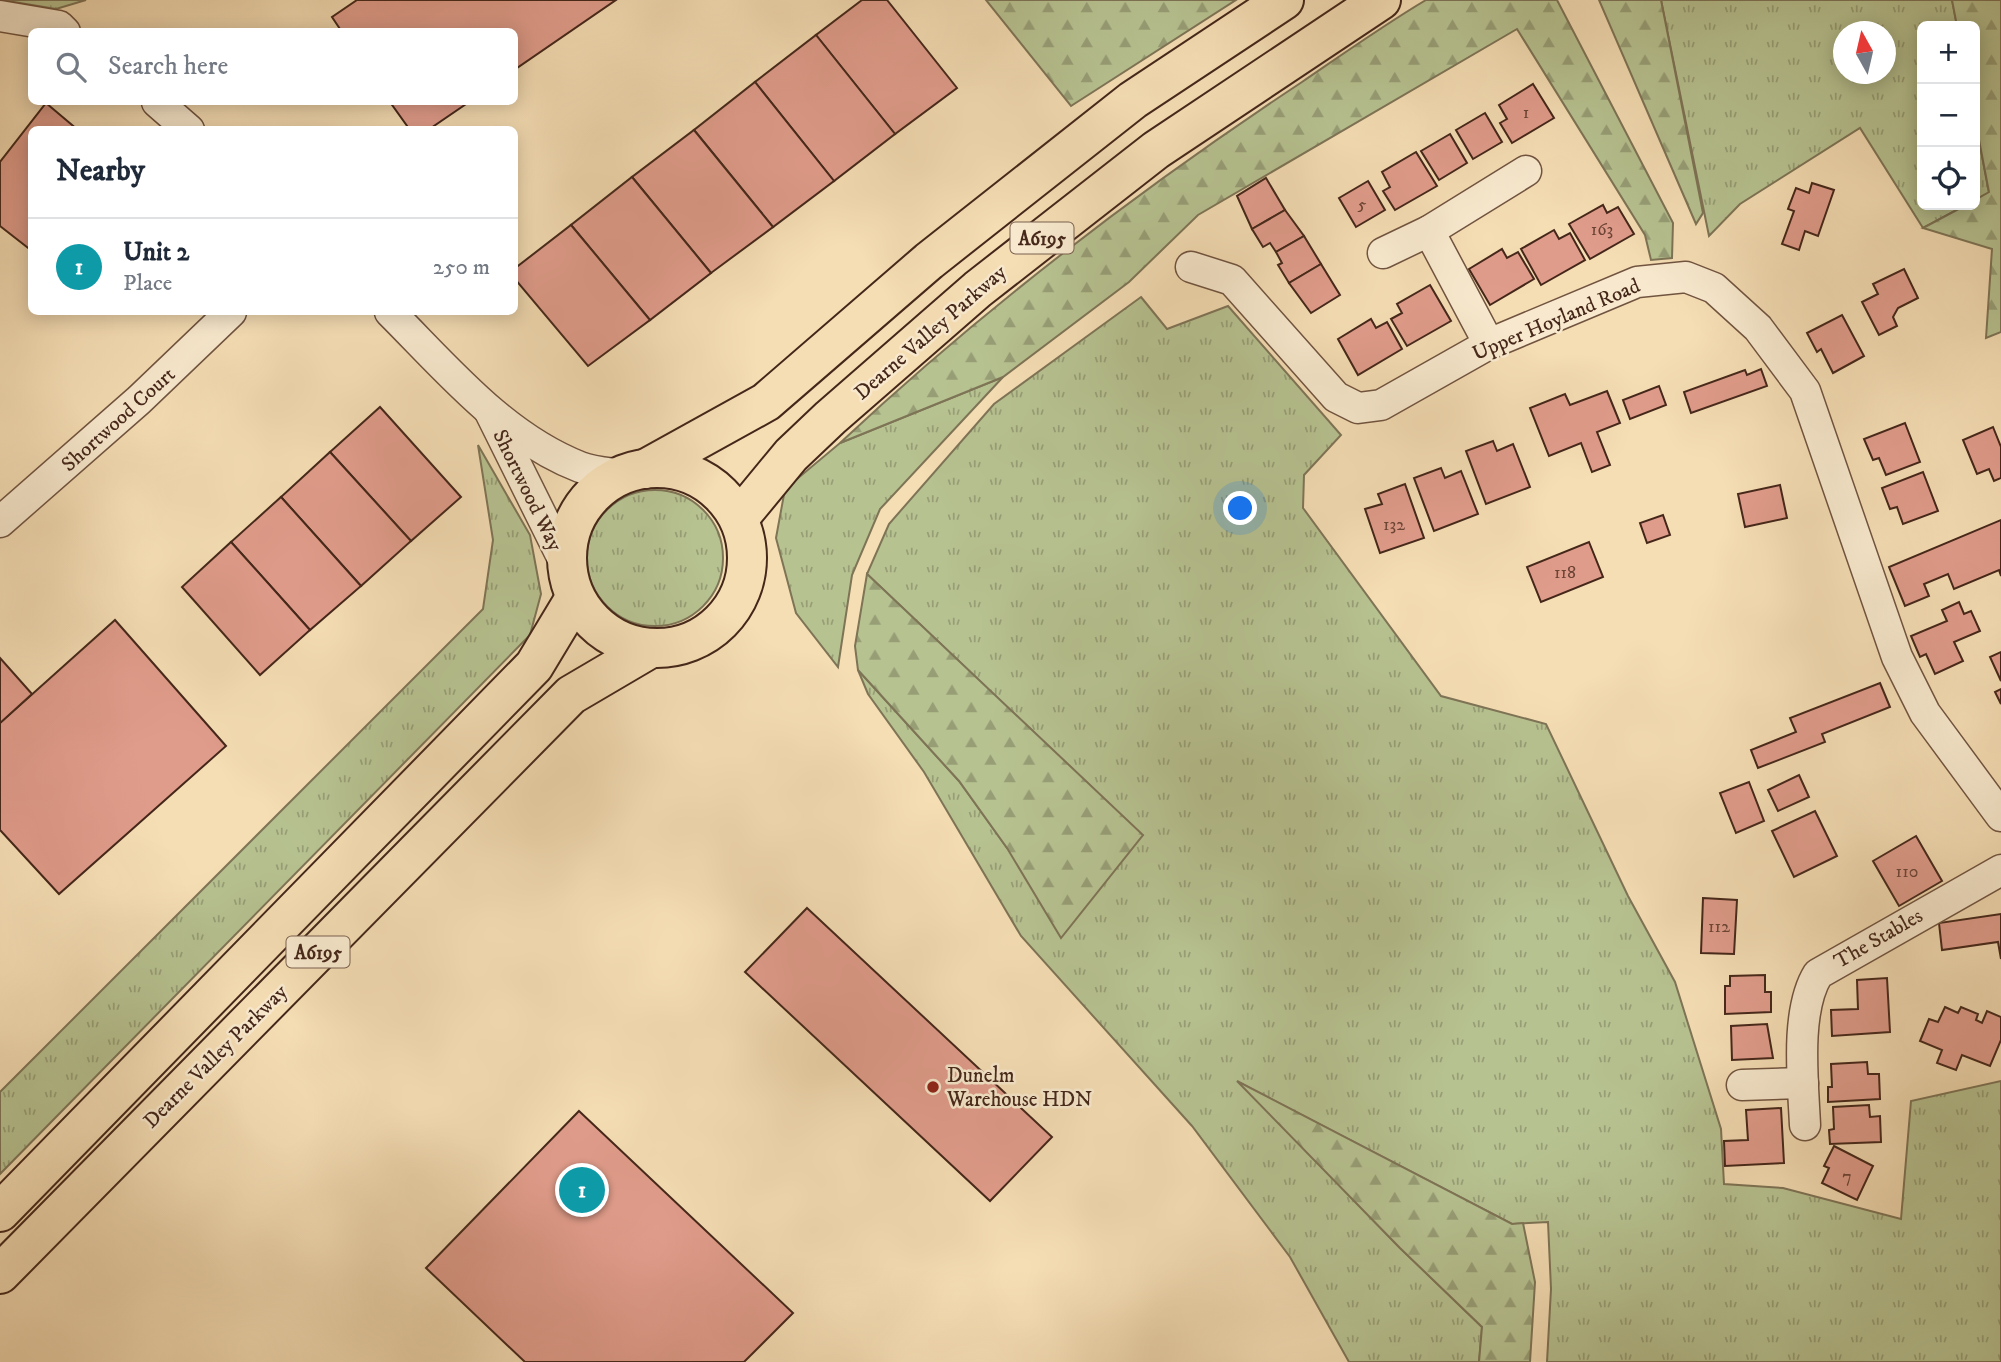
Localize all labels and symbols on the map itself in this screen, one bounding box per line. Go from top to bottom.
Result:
north arrow [1833,21,1896,84]
house number: 1 [1523,102,1529,124]
house number: 5 [1358,194,1367,216]
house number: 163 [1591,219,1613,241]
road number: A6195 [1010,222,1074,254]
street label: Dearne Valley Parkway [849,259,1013,406]
street label: Upper Hoyland Road [1469,273,1645,367]
street label: Shortwood Court [56,362,181,478]
street label: Shortwood Way [486,425,568,556]
your location [1223,491,1257,525]
house number: 132 [1383,514,1405,536]
house number: 118 [1554,562,1576,584]
house number: 110 [1896,861,1918,883]
street label: The Stables [1829,903,1928,975]
house number: 112 [1708,916,1730,938]
road number: A6195 [286,936,350,968]
street label: Dearne Valley Parkway [138,978,294,1134]
place label: Dunelm Warehouse HDN [946,1063,1092,1113]
marker: Dunelm Warehouse HDN [925,1079,941,1095]
pin: 1 [559,1164,605,1216]
house number: 7 [1842,1166,1852,1188]

